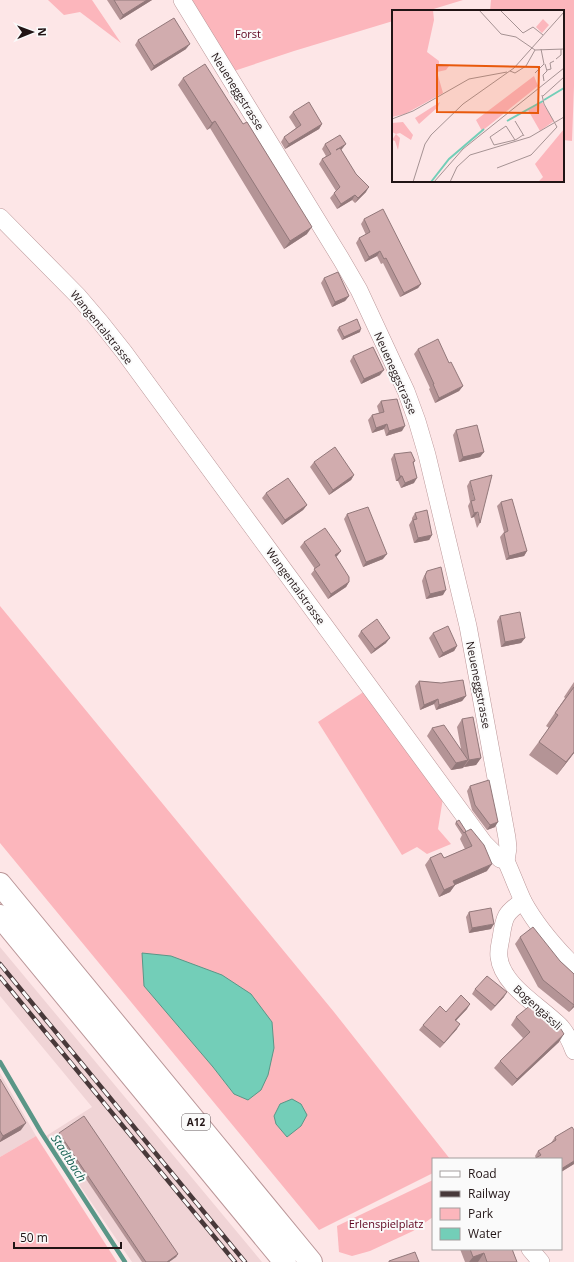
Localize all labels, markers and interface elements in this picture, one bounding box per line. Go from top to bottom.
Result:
inset map [392,10,564,182]
north arrow [12,12,52,52]
park label: Forst [235,26,261,41]
text: N [35,27,50,36]
street label: Neueneggstrasse [208,49,268,133]
street label: Wangentalstrasse [67,287,137,367]
street label: Neueneggstrasse [371,329,421,417]
street label: Wangentalstrasse [263,545,329,627]
street label: Neueneggstrasse [463,640,495,730]
street label: Bogengässli [510,981,566,1033]
road number: A12 [182,1114,210,1130]
water label: Stadtbach [47,1131,91,1185]
legend [432,1158,562,1250]
text: Road [468,1165,497,1182]
text: Railway [468,1185,511,1202]
text: Park [468,1205,494,1222]
park label: Erlenspielplatz [349,1216,423,1231]
scale bar [14,1224,121,1250]
text: Water [468,1225,502,1242]
text: 50 m [20,1229,48,1246]

